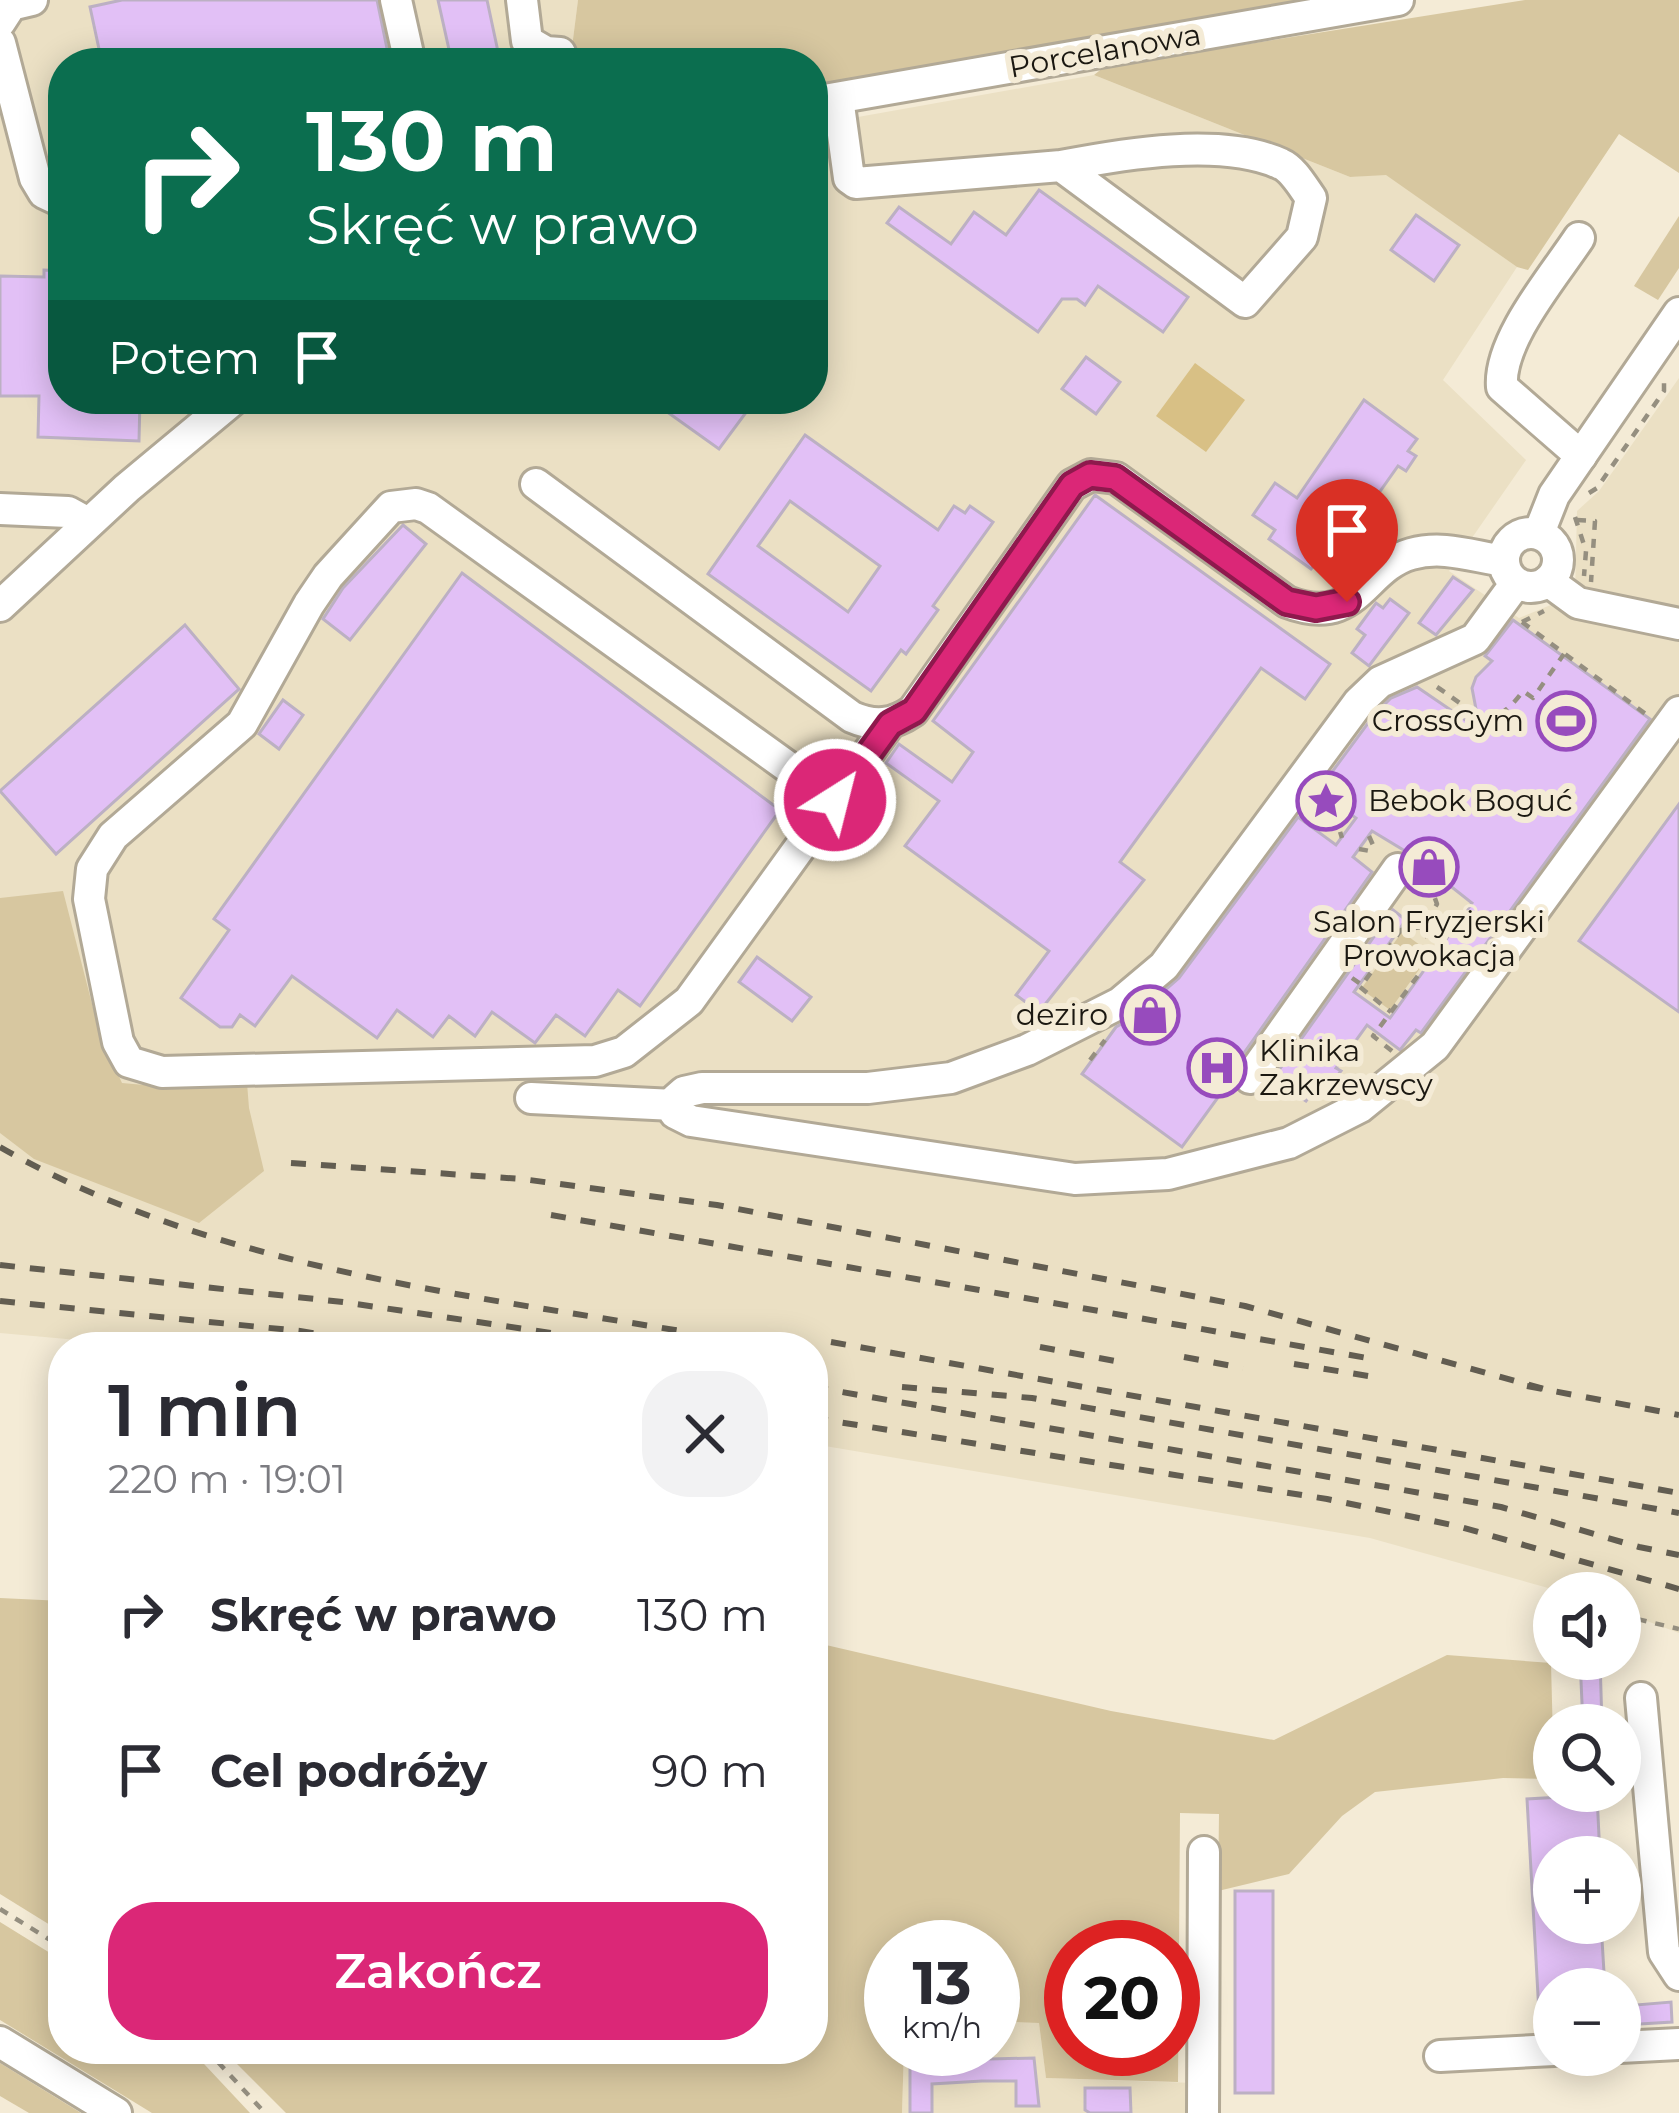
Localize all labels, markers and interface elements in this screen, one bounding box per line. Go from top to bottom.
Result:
street label: Porcelanowa [1006,15,1204,86]
text: 130 m [306,90,558,192]
icon: right [108,96,264,252]
text: Skręć w prawo [306,192,699,258]
icon: arrive [284,324,350,390]
text: Potem [108,330,260,385]
pin [1296,479,1398,602]
icon: arrive [1314,497,1380,563]
sports icon: CrossGym [1535,690,1597,752]
place label: CrossGym [1372,702,1524,739]
position arrow [772,737,898,863]
place icon: Bebok Boguć [1295,770,1357,832]
place label: Bebok Boguć [1368,782,1573,819]
shop icon: Salon Fryzjerski Prowokacja [1398,836,1460,898]
place label: Salon Fryzjerski Prowokacja [1313,903,1545,974]
shop icon: deziro [1119,984,1181,1046]
place label: deziro [1016,996,1108,1033]
place label: Klinika Zakrzewscy [1259,1032,1433,1103]
hospital icon: Klinika Zakrzewscy [1186,1037,1248,1099]
text: 1 min [108,1366,301,1454]
button: close [642,1371,768,1497]
text: 220 m · 19:01 [108,1455,346,1503]
map controls [1533,1572,1641,2076]
button: sound [1533,1572,1641,1680]
icon: right [108,1581,174,1647]
text: Skręć w prawo [210,1587,557,1642]
text: 130 m [637,1587,768,1642]
button: search [1533,1704,1641,1812]
icon: arrive [108,1737,174,1803]
text: Cel podróży [210,1743,487,1798]
text: 90 m [651,1743,768,1798]
button: + [1533,1836,1641,1944]
button: Zakończ [108,1902,768,2040]
speed limit sign: 20 [1044,1920,1200,2076]
text: 13 [912,1946,972,2019]
button: − [1533,1968,1641,2076]
text: km/h [902,2009,982,2046]

